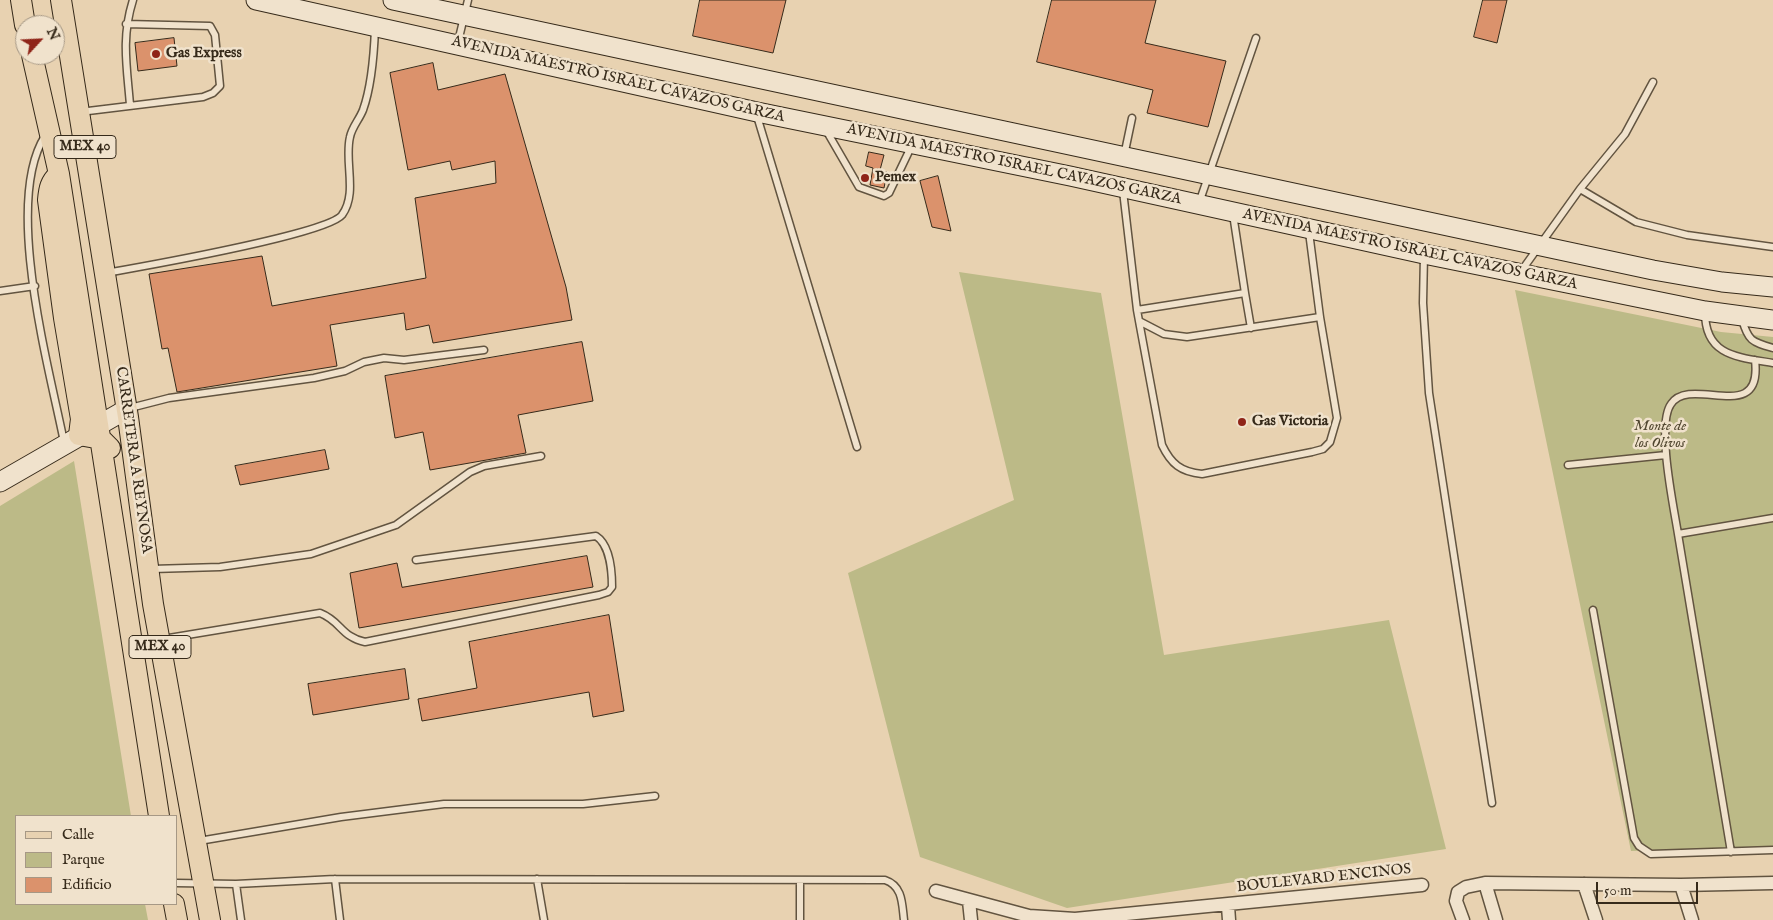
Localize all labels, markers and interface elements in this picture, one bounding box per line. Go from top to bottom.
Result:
north arrow [15,15,65,65]
text: N [42,25,63,43]
street label: AVENIDA MAESTRO ISRAEL CAVAZOS GARZA [450,33,786,127]
place label: Gas Express [166,45,242,63]
marker: Gas Express [150,48,162,60]
street label: AVENIDA MAESTRO ISRAEL CAVAZOS GARZA [845,121,1183,209]
road number: MEX 40 [54,136,116,158]
place label: Pemex [875,169,916,187]
marker: Pemex [859,172,871,184]
street label: AVENIDA MAESTRO ISRAEL CAVAZOS GARZA [1241,206,1579,294]
street label: CARRETERA A REYNOSA [111,365,155,555]
place label: Gas Victoria [1252,413,1328,431]
marker: Gas Victoria [1236,416,1248,428]
park label: Monte de los Olivos [1634,418,1686,453]
road number: MEX 40 [129,636,191,659]
legend [15,815,178,905]
text: Calle [62,825,94,844]
text: Parque [62,850,105,869]
street label: BOULEVARD ENCINOS [1236,861,1412,897]
scale bar [1598,872,1700,904]
text: Edificio [62,875,112,894]
text: 50 m [1604,881,1632,900]

